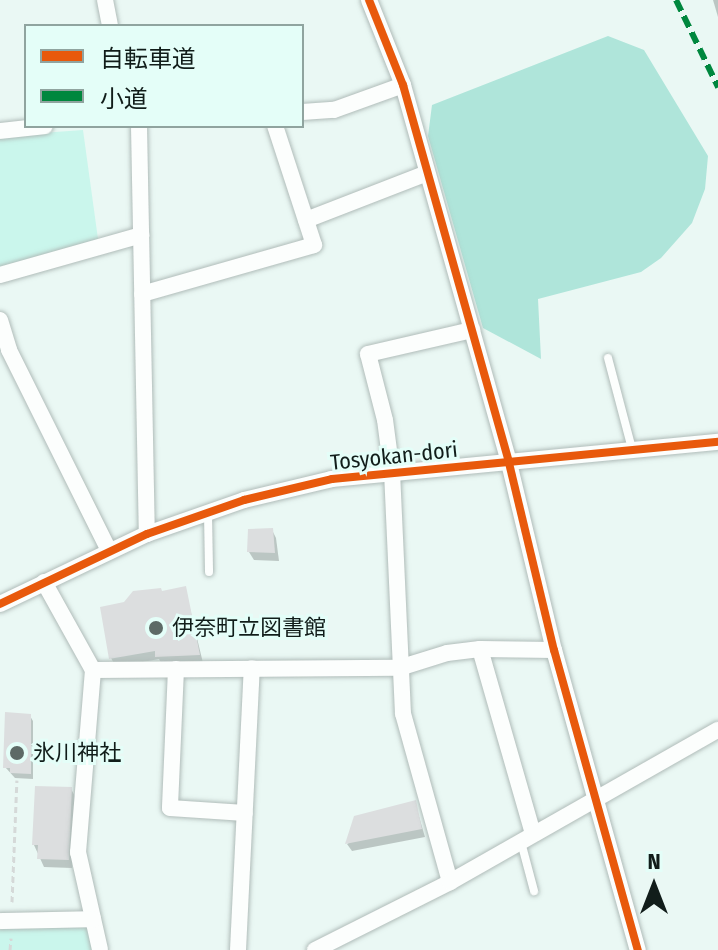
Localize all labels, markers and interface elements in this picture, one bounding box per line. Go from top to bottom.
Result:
legend [24,24,304,128]
text: 自転車道 [100,45,196,73]
text: 小道 [100,85,148,113]
street label: Tosyokan-dori [329,436,459,476]
place label: 伊奈町立図書館 [172,615,326,641]
marker: 伊奈町立図書館 [147,619,165,637]
place label: 氷川神社 [33,740,121,766]
marker: 氷川神社 [8,744,26,762]
north arrow [614,846,694,926]
text: N [647,848,661,875]

